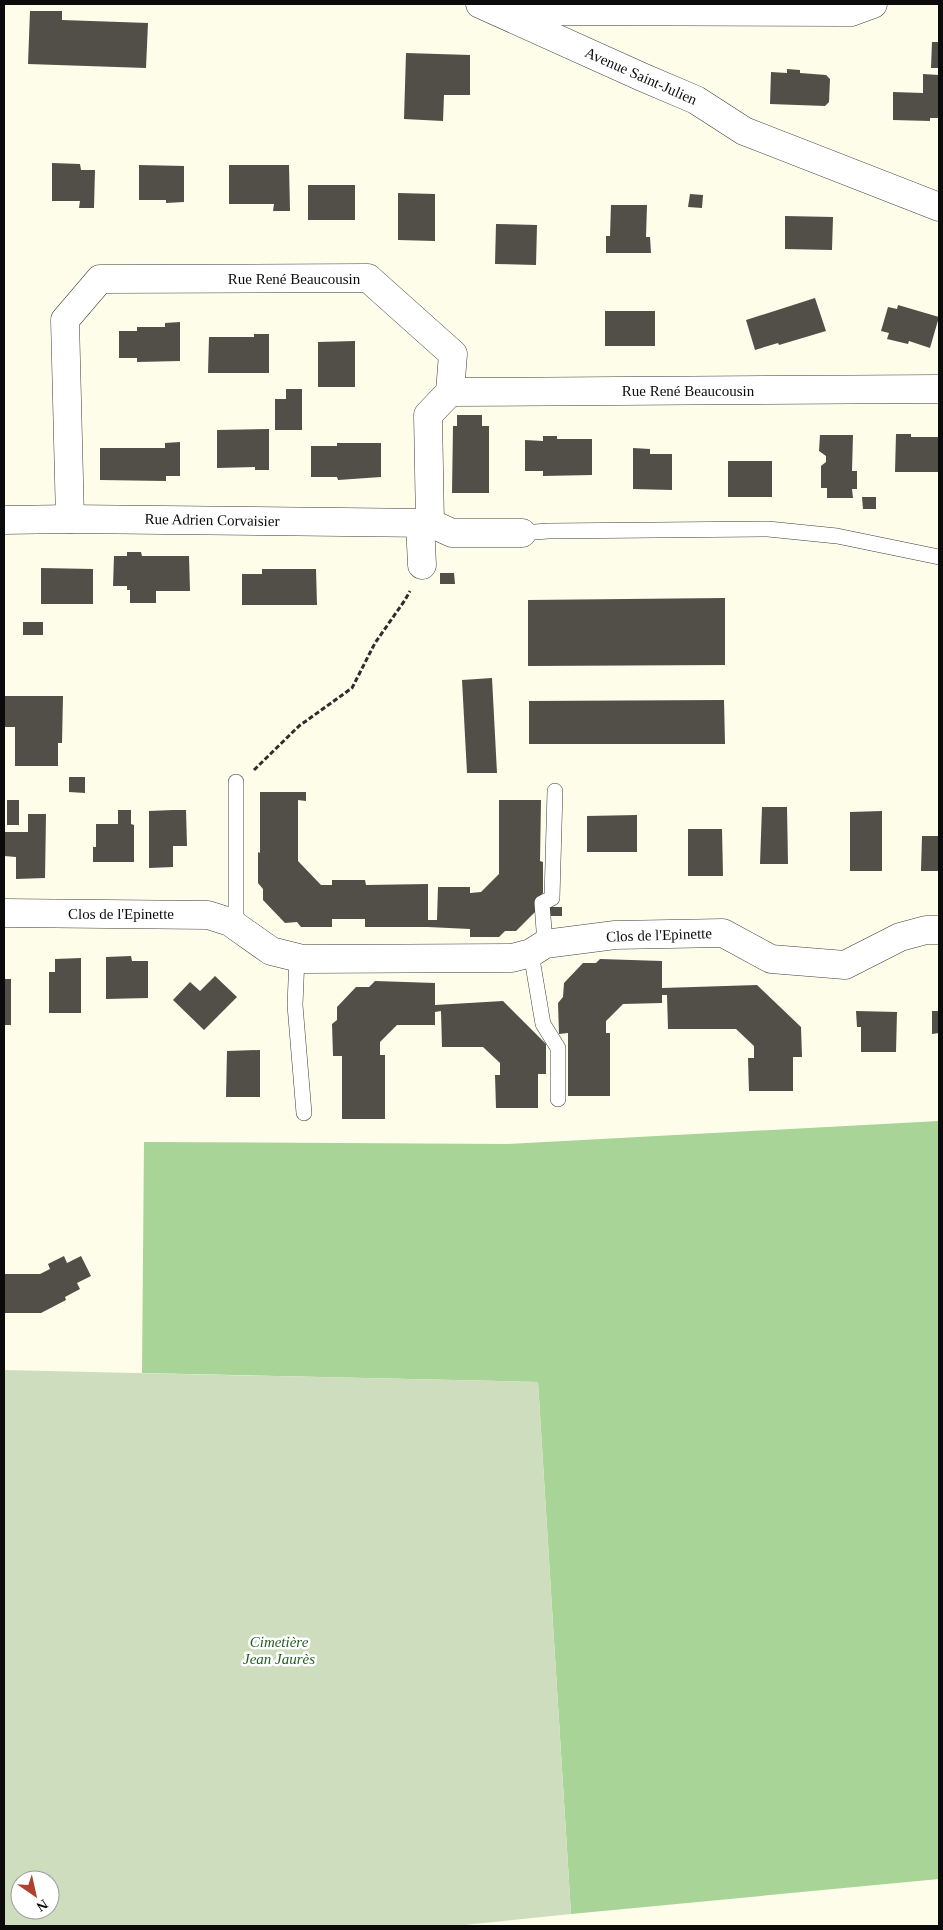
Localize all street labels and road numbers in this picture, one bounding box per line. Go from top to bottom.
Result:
street label: Avenue Saint-Julien [582,44,700,108]
street label: Rue René Beaucousin [228,271,361,287]
street label: Rue René Beaucousin [622,383,755,399]
street label: Rue Adrien Corvaisier [144,511,280,529]
street label: Clos de l'Epinette [68,906,174,922]
street label: Clos de l'Epinette [606,925,713,945]

